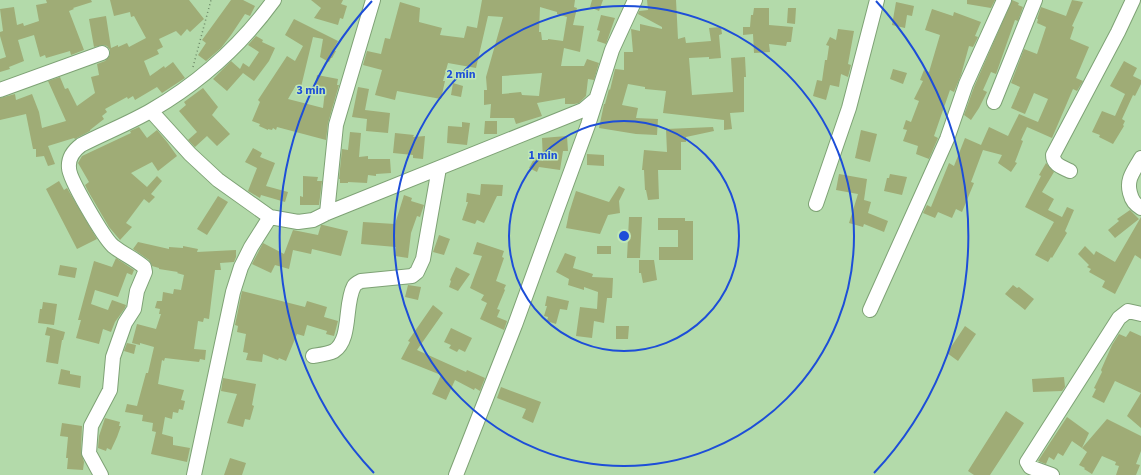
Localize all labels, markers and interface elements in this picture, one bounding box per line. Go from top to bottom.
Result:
text: 2 min [446,66,476,83]
text: 3 min [296,82,326,99]
text: 1 min [528,147,558,164]
centre of rings [617,229,631,243]

